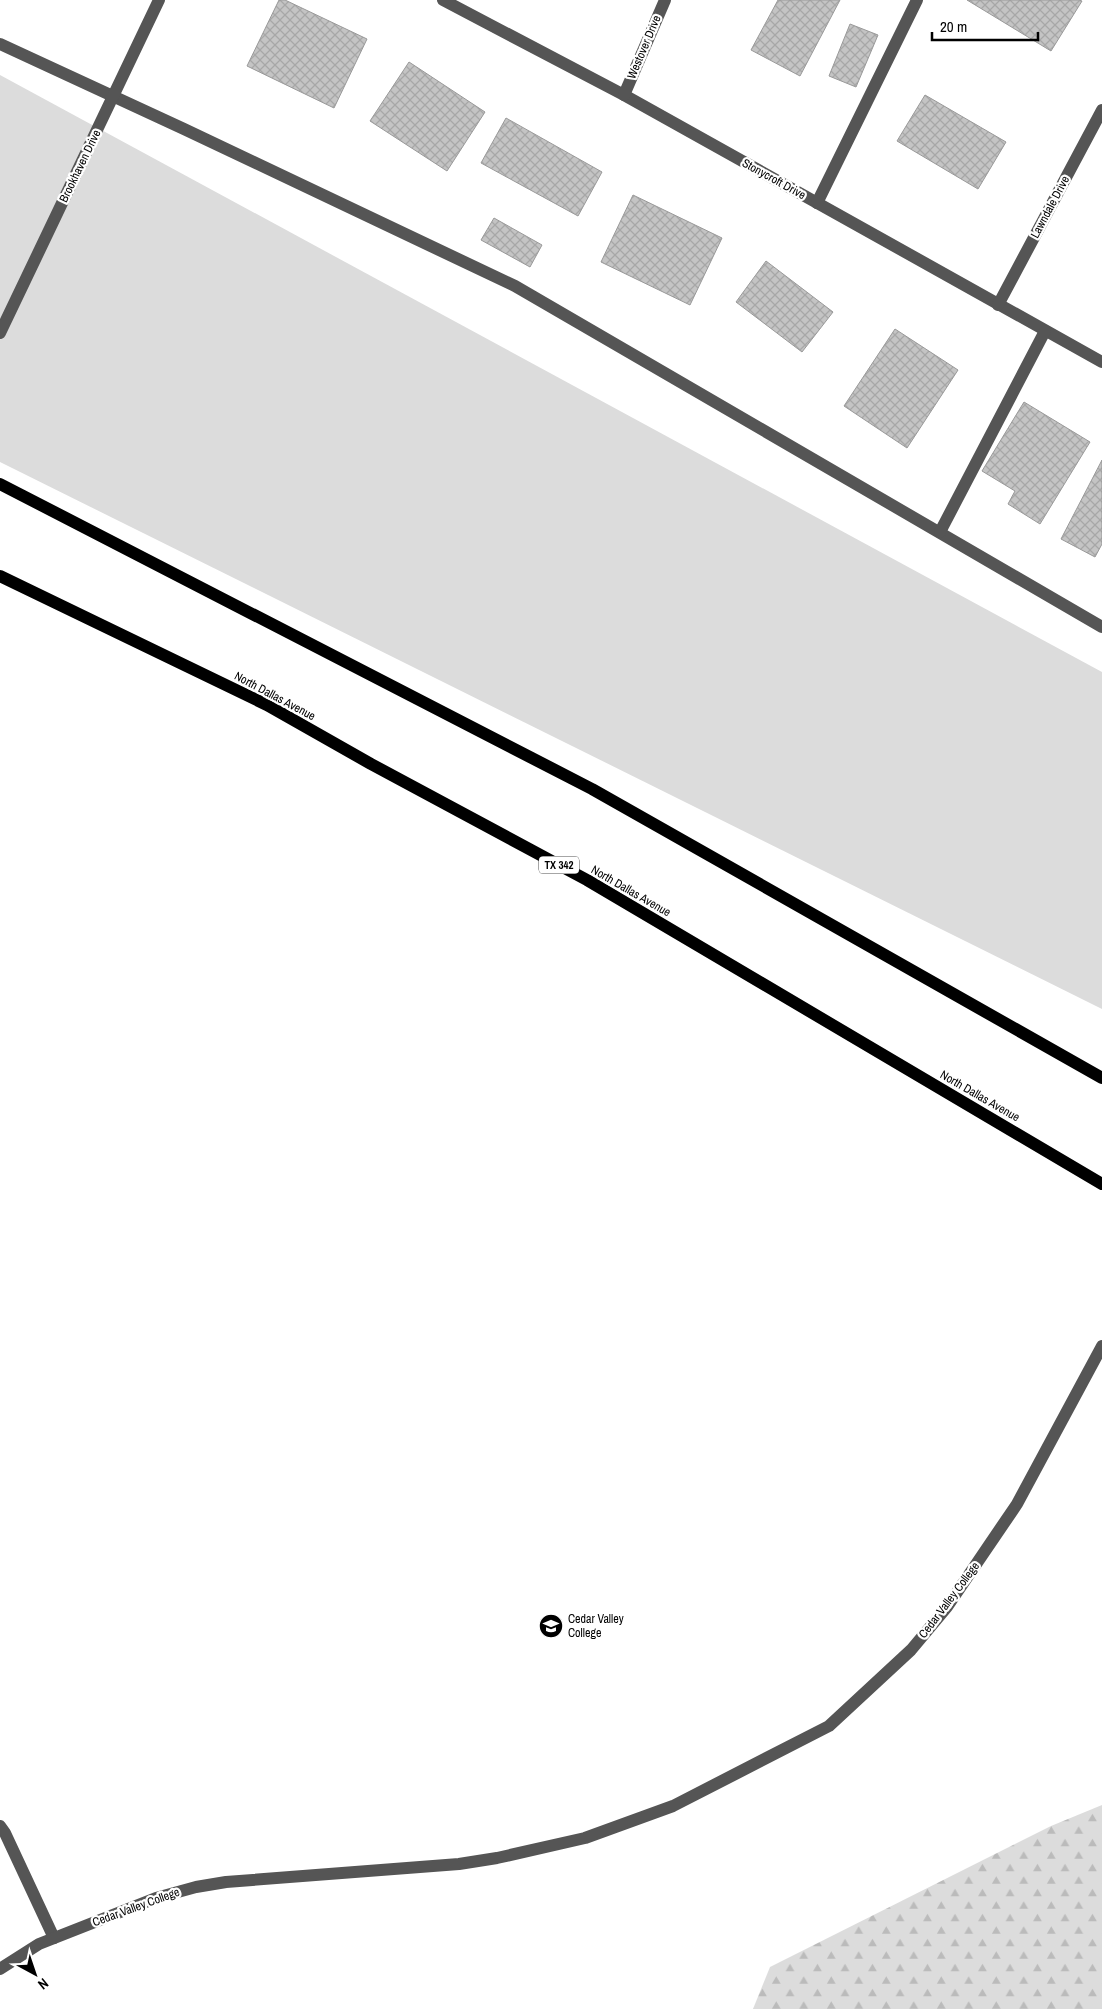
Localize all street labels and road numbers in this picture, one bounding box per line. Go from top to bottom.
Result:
street label: Westover Drive [623,13,665,81]
street label: Brookhaven Drive [56,127,104,205]
street label: Stonycroft Drive [739,155,809,203]
street label: Lawndale Drive [1027,173,1073,241]
street label: North Dallas Avenue [232,668,318,724]
road number: TX 342 [539,856,579,874]
street label: North Dallas Avenue [588,862,674,920]
street label: North Dallas Avenue [937,1067,1023,1125]
street label: Cedar Valley College [915,1559,983,1641]
street label: Cedar Valley College [90,1884,182,1930]

